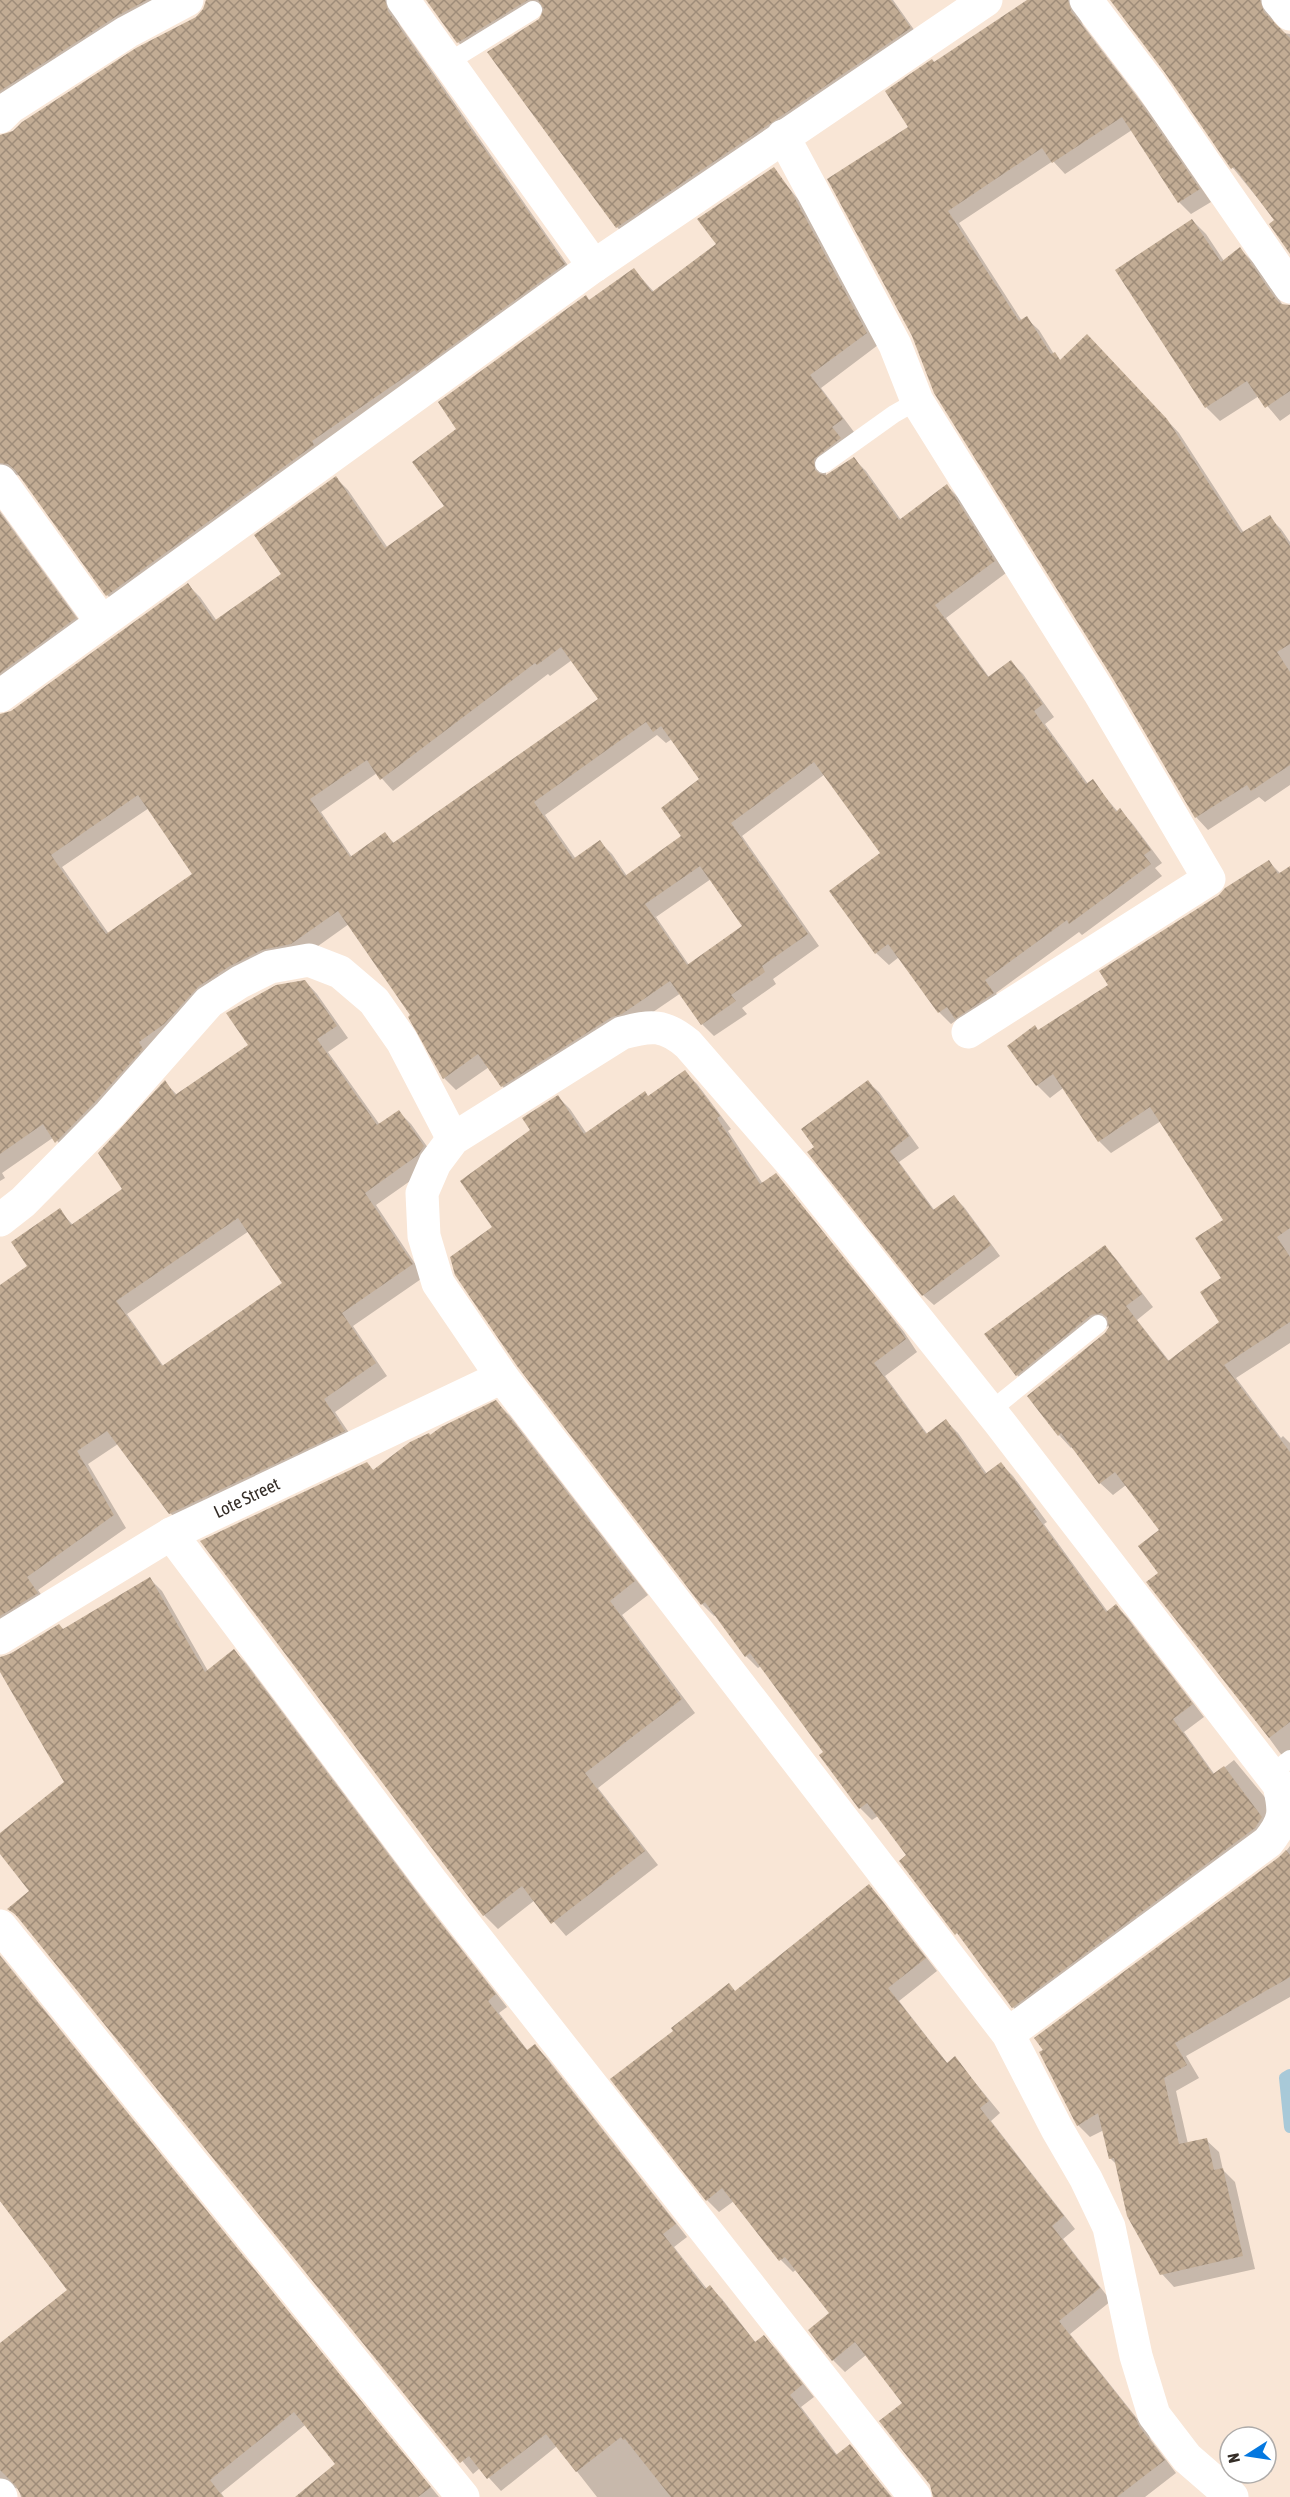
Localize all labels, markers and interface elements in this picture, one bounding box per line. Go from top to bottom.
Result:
street label: Lote Street [210,1473,283,1522]
north arrow [1218,2425,1278,2485]
text: N [1224,2452,1243,2465]

